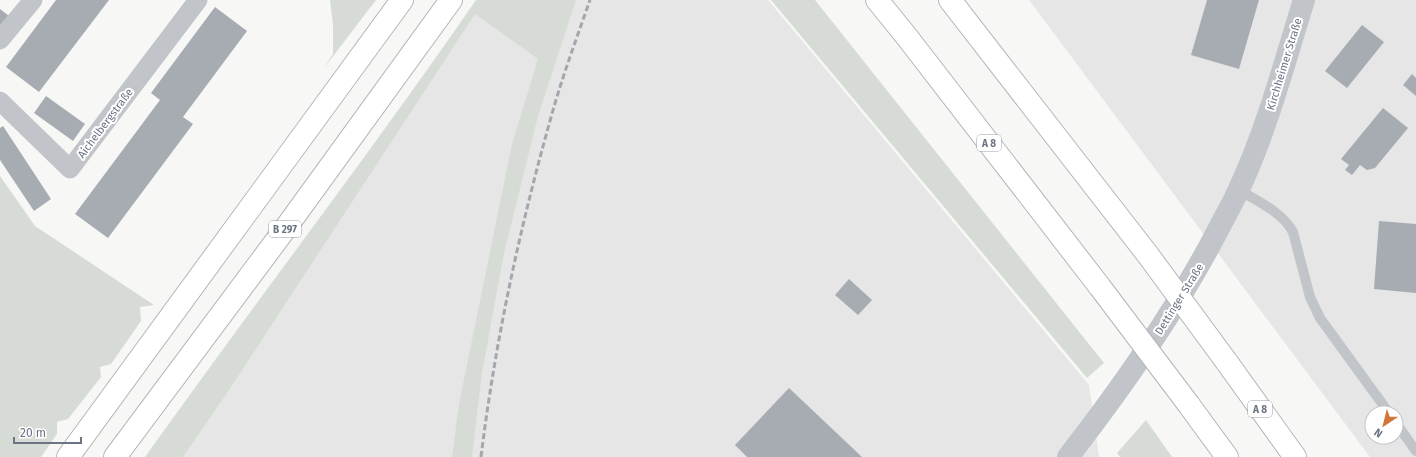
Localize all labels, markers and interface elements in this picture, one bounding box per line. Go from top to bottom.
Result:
street label: Kirchheimer Straße [1264,17,1305,112]
street label: Aichelbergstraße [75,86,136,161]
road number: A 8 [977,135,1001,151]
road number: B 297 [269,221,301,237]
street label: Dettinger Straße [1152,261,1207,337]
road number: A 8 [1248,401,1272,417]
north arrow [1364,405,1404,445]
scale bar [14,419,81,445]
text: N [1372,425,1385,440]
text: 20 m [20,426,46,440]

